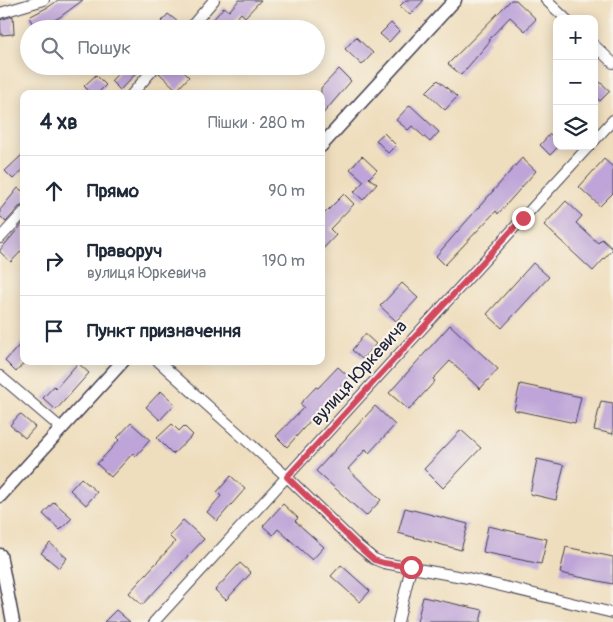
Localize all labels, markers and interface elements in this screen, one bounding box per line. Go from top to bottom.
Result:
map controls [553,15,598,150]
button: + [553,15,598,60]
search box [20,20,325,75]
icon: search [38,34,66,62]
text: Пошук [78,36,131,60]
button: − [553,60,598,105]
button: layers [553,105,598,150]
text: 4 хв [40,109,78,136]
text: Пішки · 280 m [208,113,305,133]
icon: ahead [40,177,68,205]
text: Прямо [87,179,139,203]
text: 90 m [268,181,305,201]
route end [512,207,535,230]
text: Праворуч [87,239,162,263]
icon: right [40,247,68,275]
text: 190 m [262,251,305,271]
text: вулиця Юркевича [87,263,206,283]
street label: вулиця Юркевича [306,315,412,431]
icon: arrive [40,317,68,345]
text: Пункт призначення [87,319,241,343]
route start [400,556,423,579]

